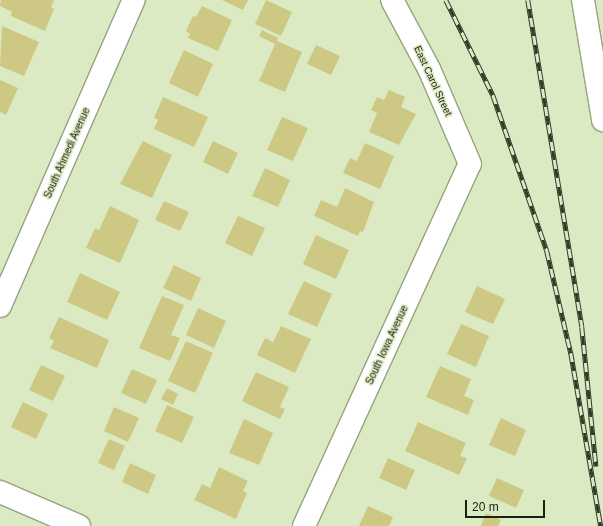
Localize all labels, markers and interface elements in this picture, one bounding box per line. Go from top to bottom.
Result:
street label: East Carol Street [411,44,455,118]
street label: South Ahmedi Avenue [41,105,93,201]
street label: South Iowa Avenue [363,303,411,387]
scale bar [467,492,547,518]
text: 20 m [472,500,499,514]

